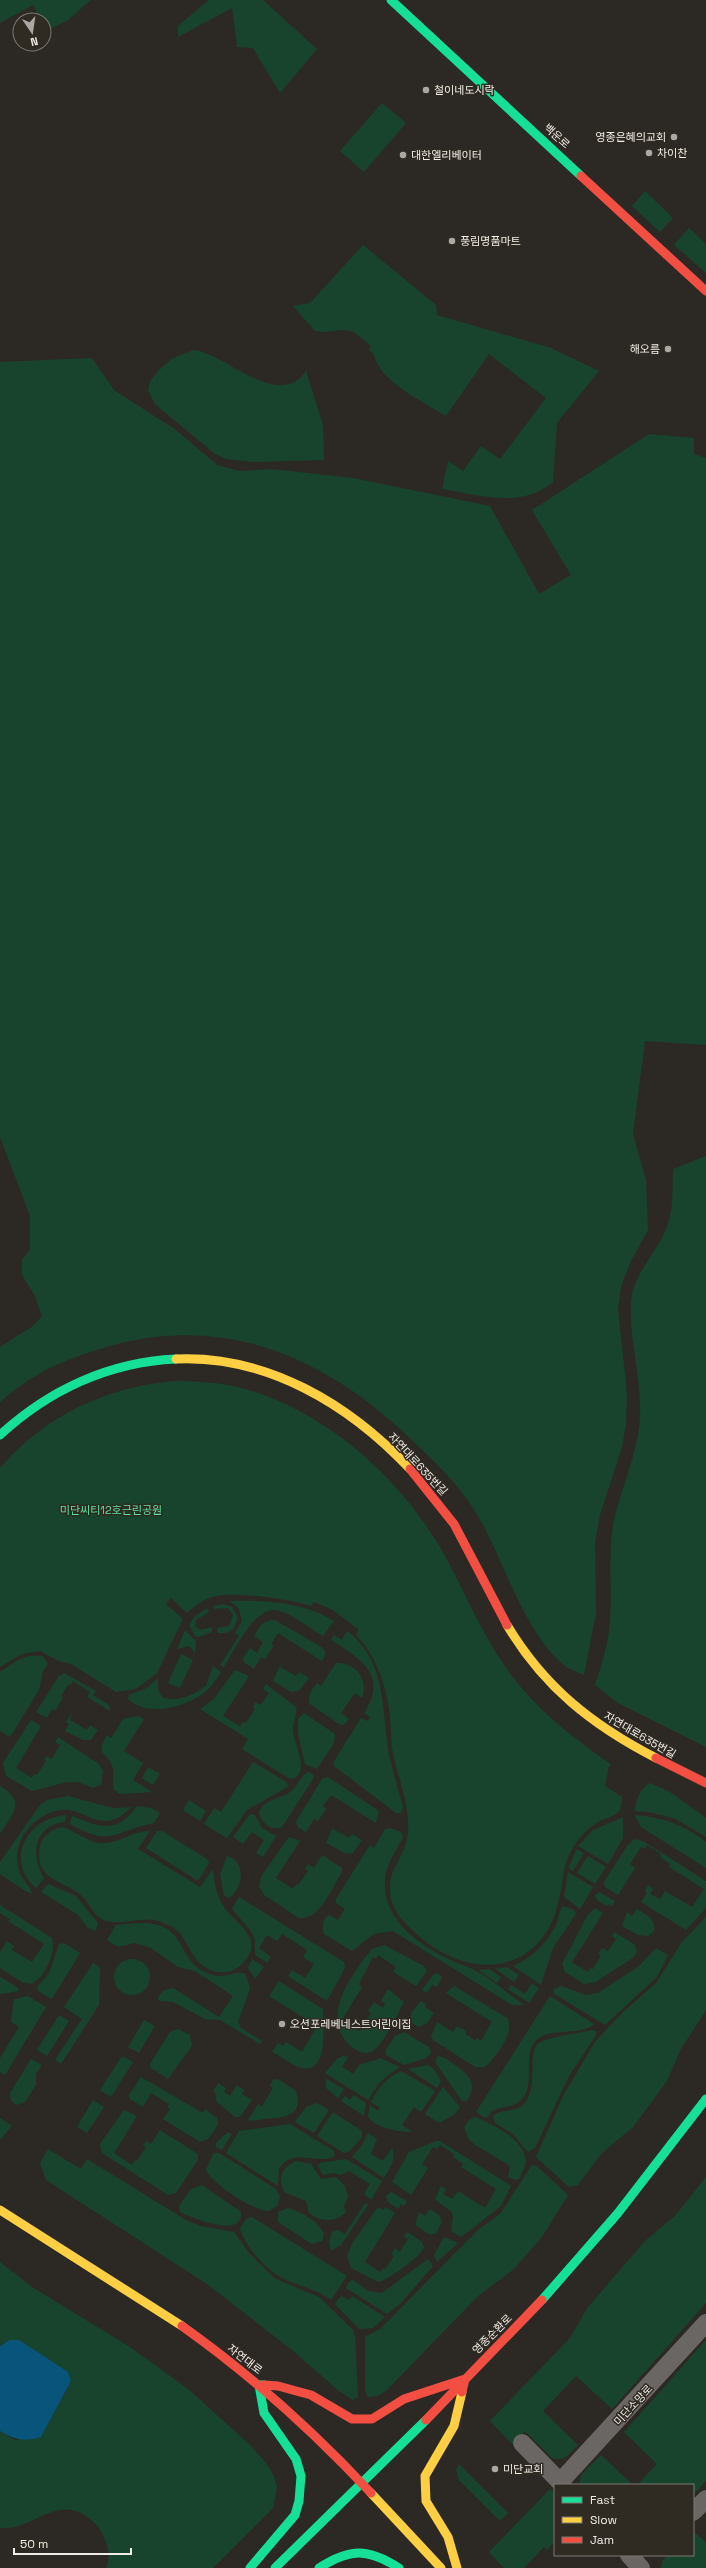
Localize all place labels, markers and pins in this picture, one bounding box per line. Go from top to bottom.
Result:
place label: 철이네도시락 [434,83,495,97]
marker: 철이네도시락 [421,85,431,95]
place label: 영종은혜의교회 [595,130,666,144]
marker: 영종은혜의교회 [669,132,679,142]
place label: 차이찬 [657,146,687,160]
place label: 대한엘리베이터 [411,148,482,162]
marker: 차이찬 [644,148,654,158]
marker: 대한엘리베이터 [398,150,408,160]
place label: 풍림명품마트 [460,234,521,248]
marker: 풍림명품마트 [447,236,457,246]
place label: 해오름 [630,342,660,356]
marker: 해오름 [663,344,673,354]
place label: 오션포레베네스트어린이집 [290,2017,411,2031]
marker: 오션포레베네스트어린이집 [277,2019,287,2029]
place label: 미단교회 [503,2462,543,2476]
marker: 미단교회 [490,2464,500,2474]

